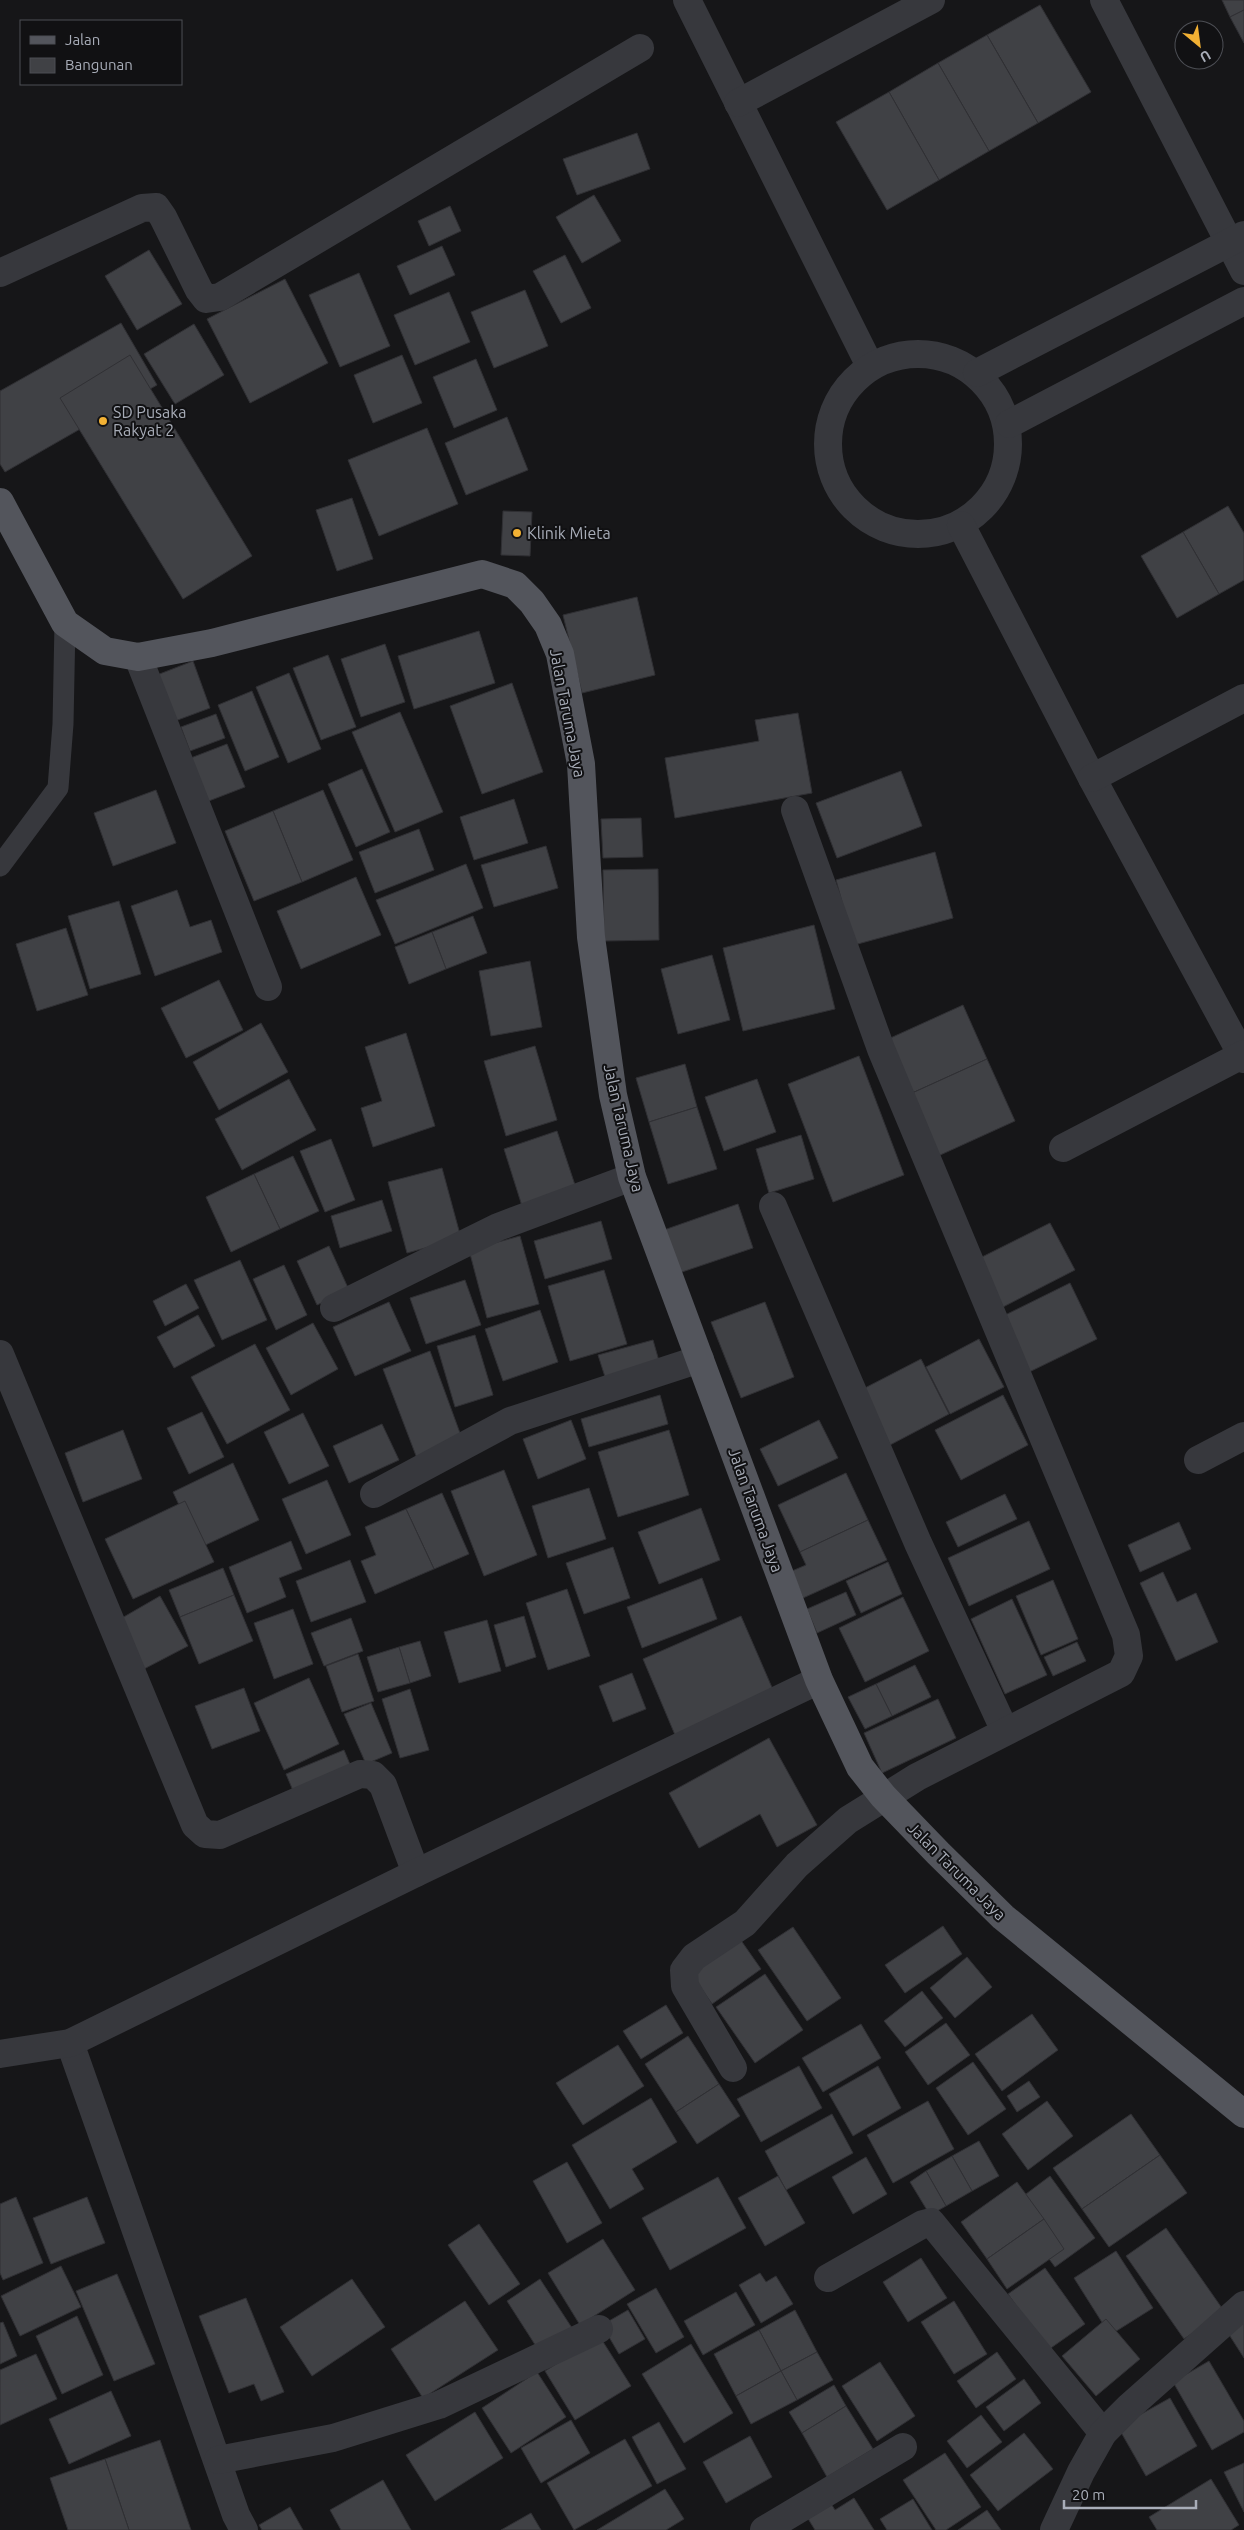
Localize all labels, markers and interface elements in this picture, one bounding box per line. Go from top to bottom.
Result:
legend [20,20,182,85]
north arrow [1174,20,1224,70]
text: Jalan [65,31,100,48]
text: U [1197,47,1213,66]
text: Bangunan [65,56,133,73]
place label: SD Pusaka Rakyat 2 [113,403,187,439]
marker: SD Pusaka Rakyat 2 [97,415,109,427]
place label: Klinik Mieta [527,524,611,542]
marker: Klinik Mieta [511,527,523,539]
street label: Jalan Taruma Jaya [547,647,589,779]
street label: Jalan Taruma Jaya [601,1062,647,1194]
street label: Jalan Taruma Jaya [725,1445,787,1575]
street label: Jalan Taruma Jaya [904,1818,1010,1924]
scale bar [1064,2478,1196,2510]
text: 20 m [1072,2486,1105,2503]

